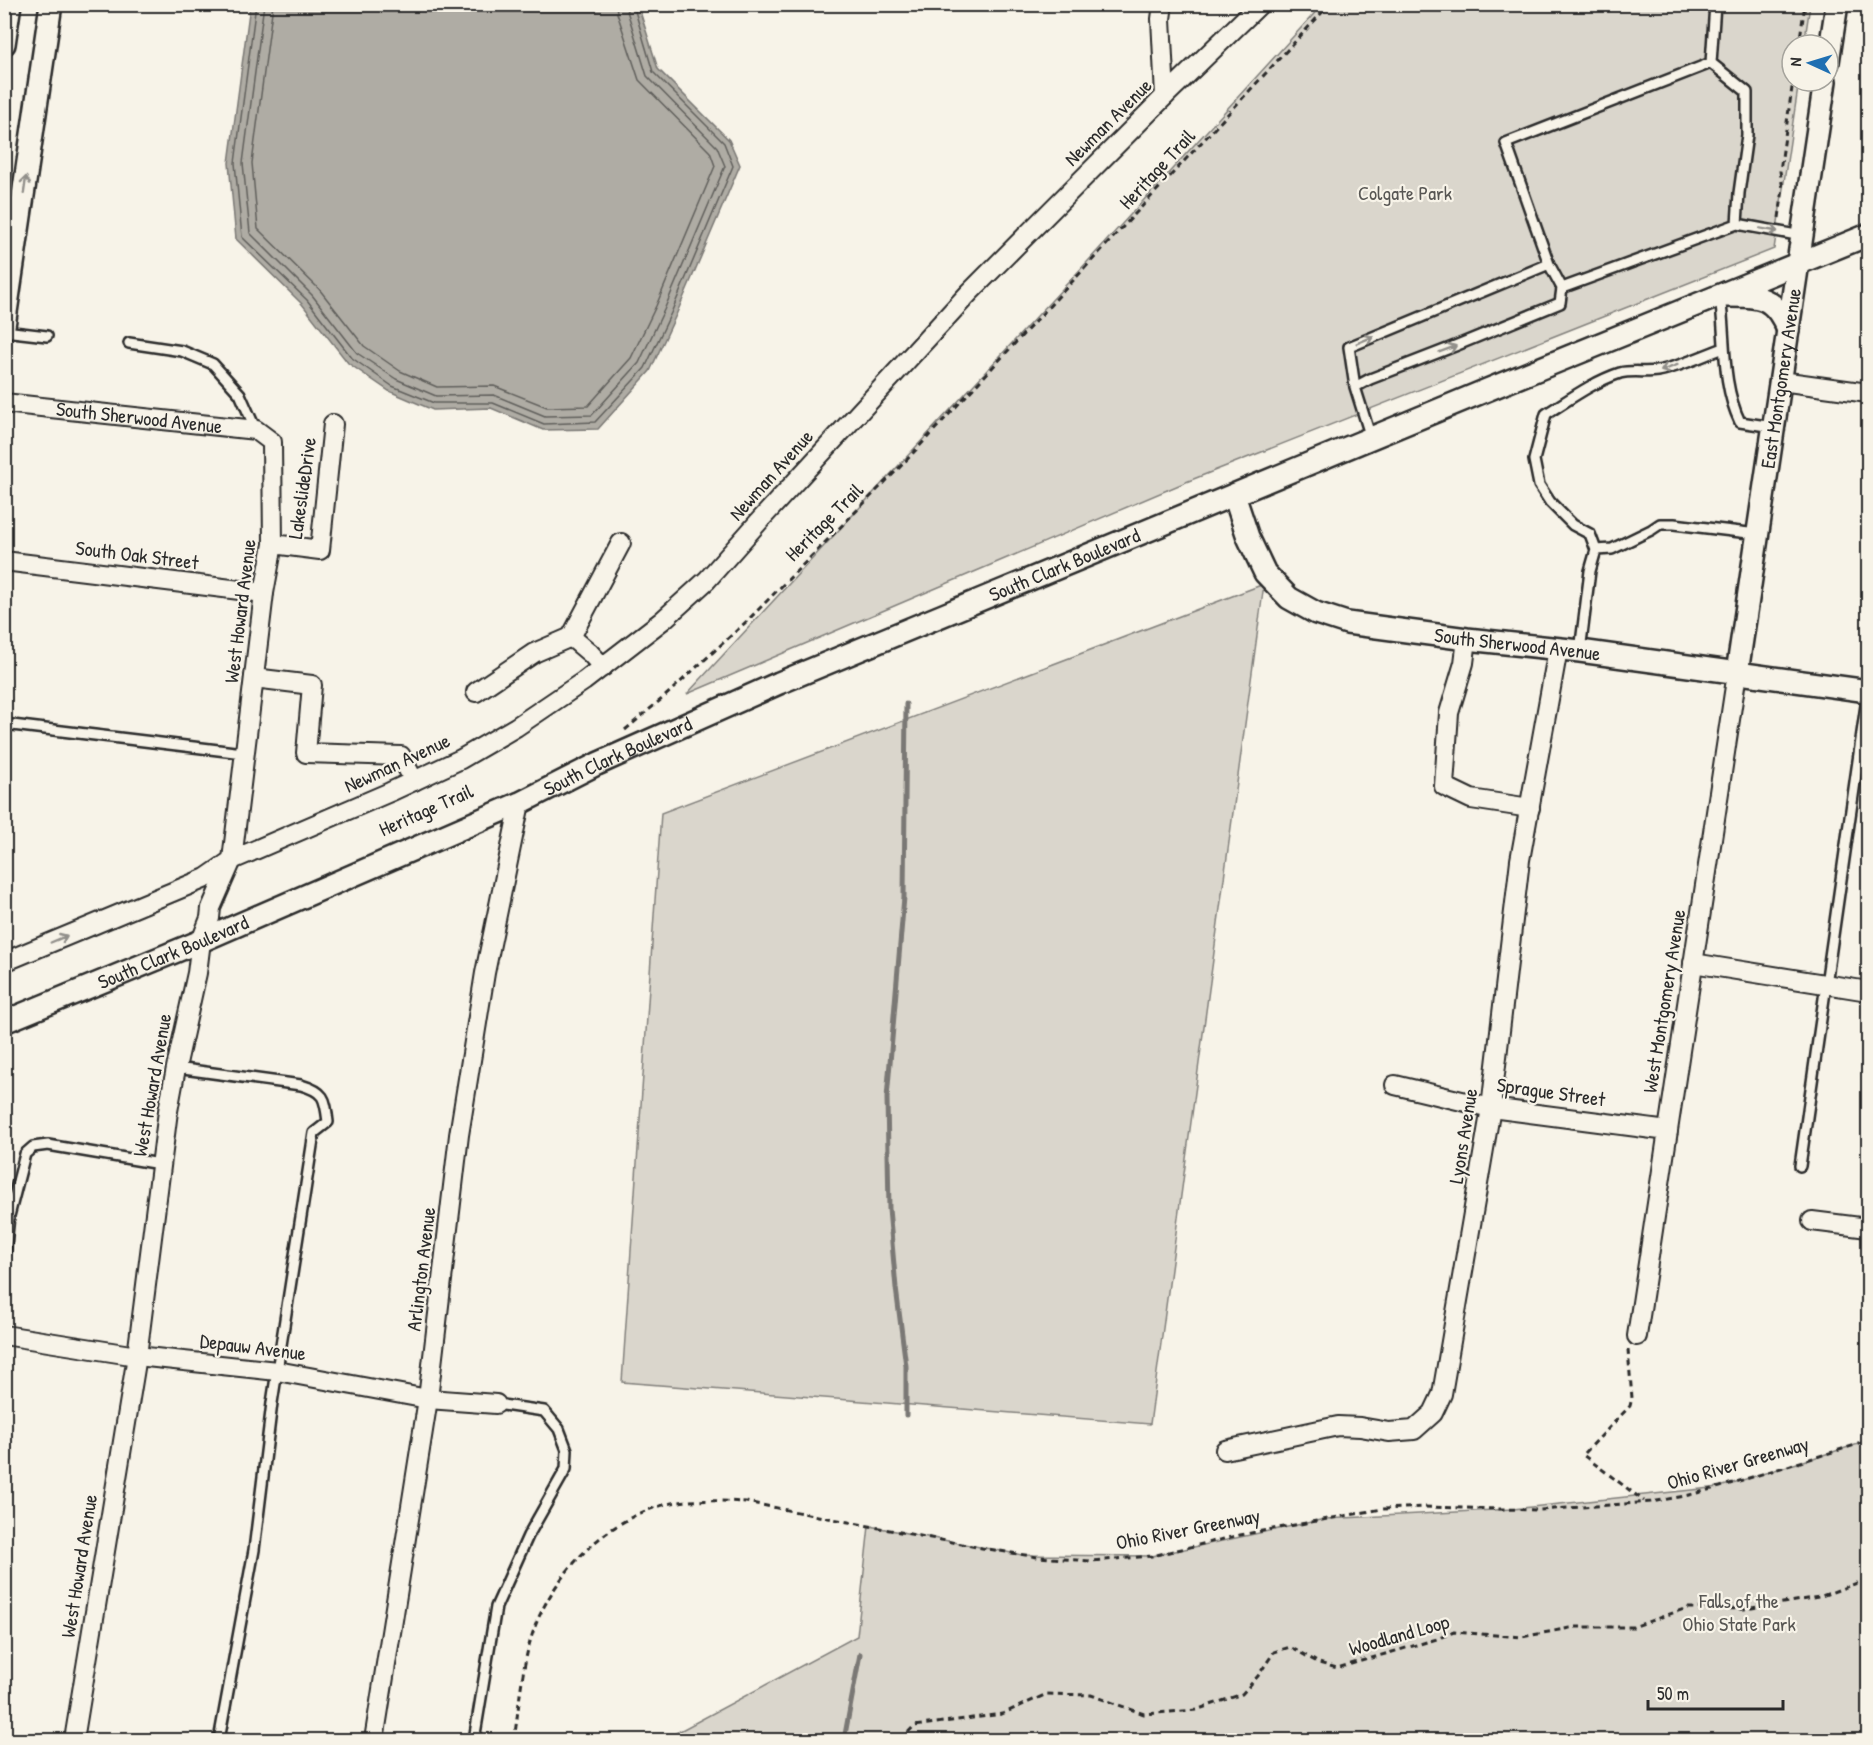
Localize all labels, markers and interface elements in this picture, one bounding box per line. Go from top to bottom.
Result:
north arrow [1780,33,1840,93]
text: N [1784,56,1806,67]
street label: Newman Avenue [1058,72,1157,171]
street label: Heritage Trail [1113,122,1201,215]
one-way arrow [20,175,31,195]
park label: Colgate Park [1358,179,1452,206]
one-way arrow [1759,225,1779,236]
street label: East Montgomery Avenue [1754,286,1807,470]
one-way arrow [1355,334,1374,345]
one-way arrow [1438,343,1457,354]
one-way arrow [1660,363,1678,374]
street label: South Sherwood Avenue [55,395,224,439]
street label: Newman Avenue [723,423,819,526]
street label: LakeslideDrive [281,435,322,541]
street label: Heritage Trail [779,476,869,567]
street label: South Clark Boulevard [985,521,1144,608]
street label: South Oak Street [74,534,201,576]
street label: West Howard Avenue [217,537,262,684]
street label: South Sherwood Avenue [1433,621,1602,667]
street label: South Clark Boulevard [539,709,696,802]
street label: Newman Avenue [340,726,454,799]
street label: Heritage Trail [374,777,478,842]
street label: West Montgomery Avenue [1636,907,1691,1095]
street label: South Clark Boulevard [94,908,253,995]
one-way arrow [49,933,67,944]
street label: West Howard Avenue [126,1011,177,1159]
street label: Sprague Street [1495,1071,1608,1113]
street label: Lyons Avenue [1442,1086,1483,1185]
street label: Arlington Avenue [400,1205,441,1332]
street label: Depauw Avenue [199,1327,308,1366]
street label: Ohio River Greenway [1664,1429,1812,1496]
street label: West Howard Avenue [54,1492,103,1640]
street label: Ohio River Greenway [1114,1501,1262,1556]
park label: Falls of the Ohio State Park [1682,1587,1796,1637]
street label: Woodland Loop [1346,1607,1452,1662]
scale bar [1648,1673,1783,1711]
text: 50 m [1657,1681,1689,1706]

